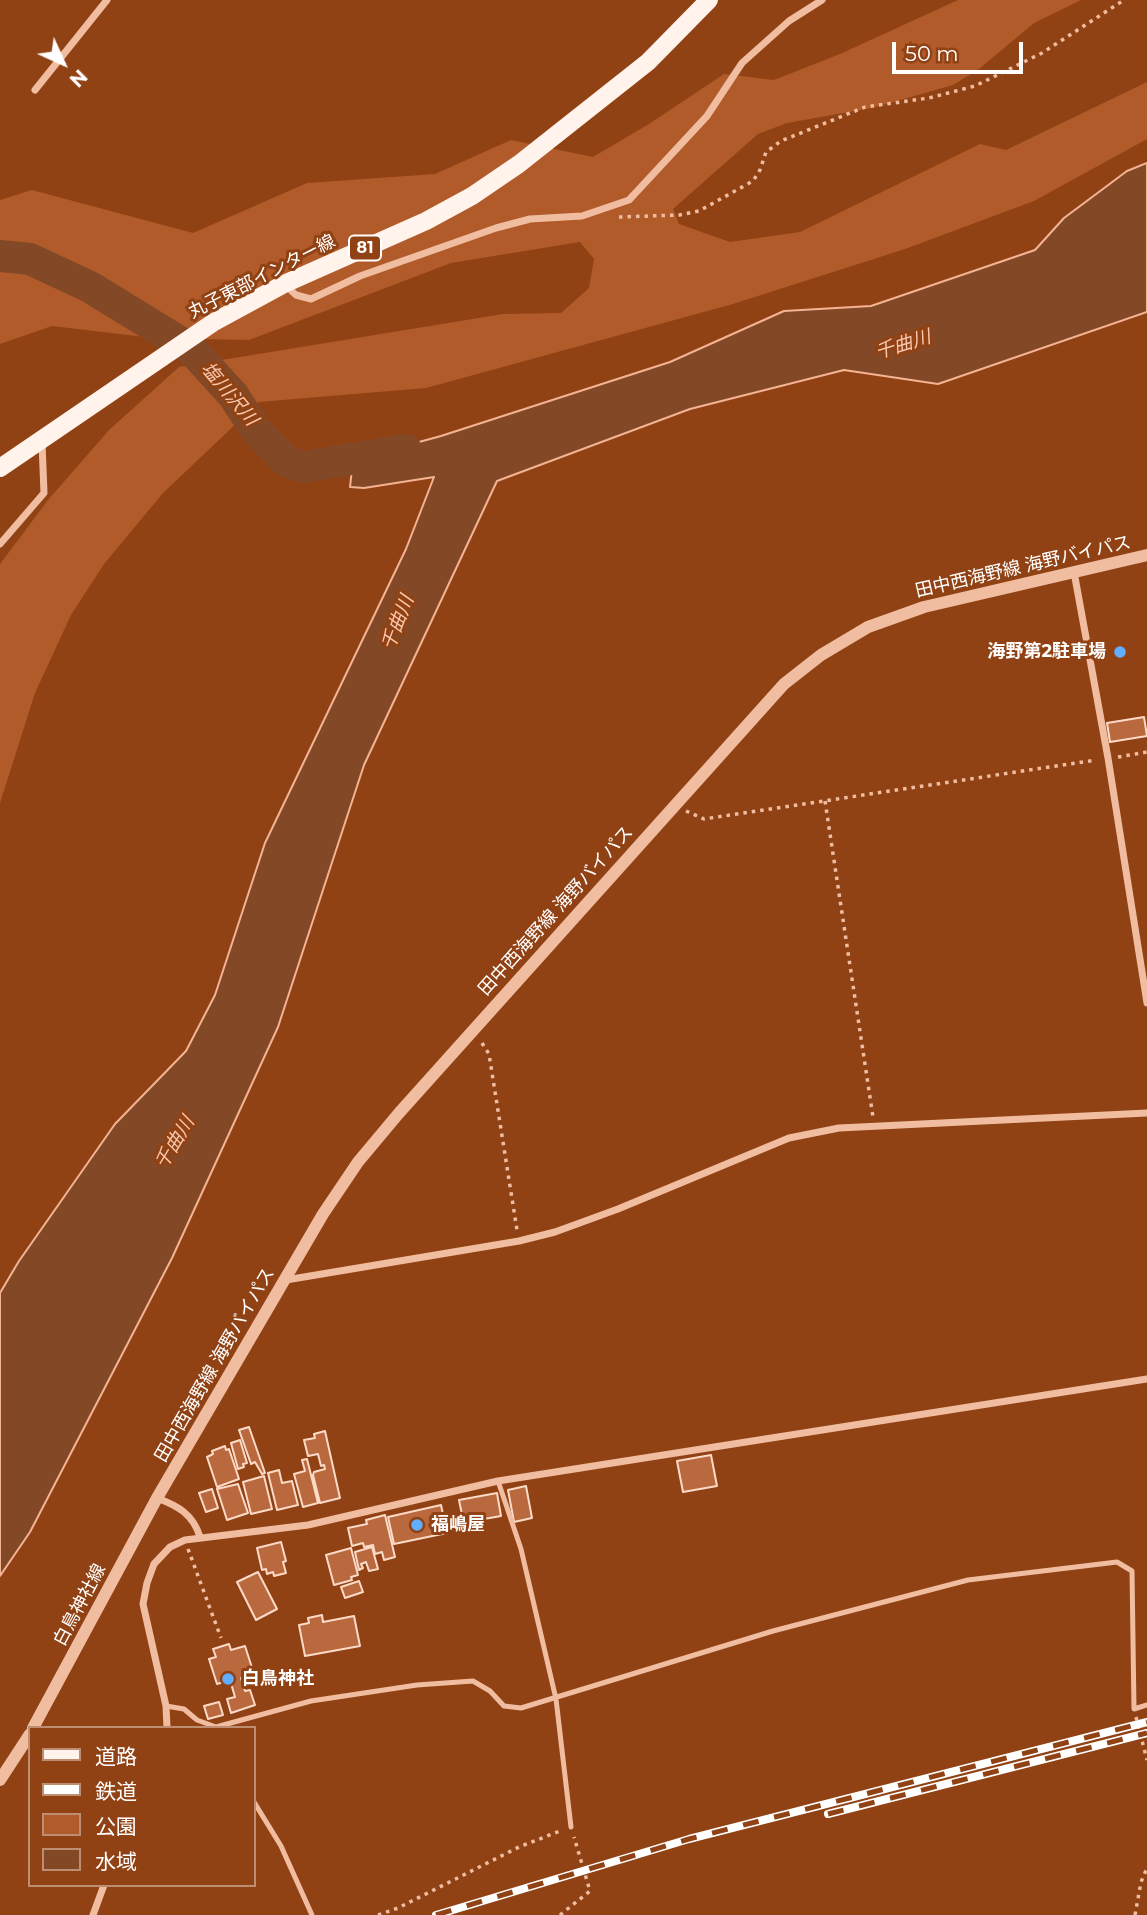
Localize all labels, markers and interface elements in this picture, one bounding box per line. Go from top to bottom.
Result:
north arrow [28,28,98,98]
scale bar [895,28,1026,72]
text: 50 m [905,41,959,66]
text: N [65,65,92,92]
street label: 丸子東部インター線 [185,231,339,323]
road number: 81 [349,236,381,260]
water label: 千曲川 [872,326,934,364]
water label: 塩川沢川 [196,358,262,430]
street label: 田中西海野線 海野バイパス [913,532,1133,602]
water label: 千曲川 [377,592,419,654]
place label: 海野第2駐車場 [987,641,1106,663]
marker: 海野第2駐車場 [1112,644,1128,660]
street label: 田中西海野線 海野バイパス [474,822,638,1000]
water label: 千曲川 [151,1113,199,1173]
street label: 田中西海野線 海野バイパス [150,1264,280,1466]
place label: 福嶋屋 [431,1514,485,1536]
marker: 福嶋屋 [409,1517,425,1533]
street label: 白鳥神社線 [49,1560,111,1650]
place label: 白鳥神社 [242,1668,314,1690]
marker: 白鳥神社 [220,1671,236,1687]
legend [28,1726,256,1887]
text: 道路 [95,1744,137,1769]
text: 鉄道 [95,1779,137,1804]
text: 公園 [95,1814,137,1839]
text: 水域 [95,1849,137,1874]

